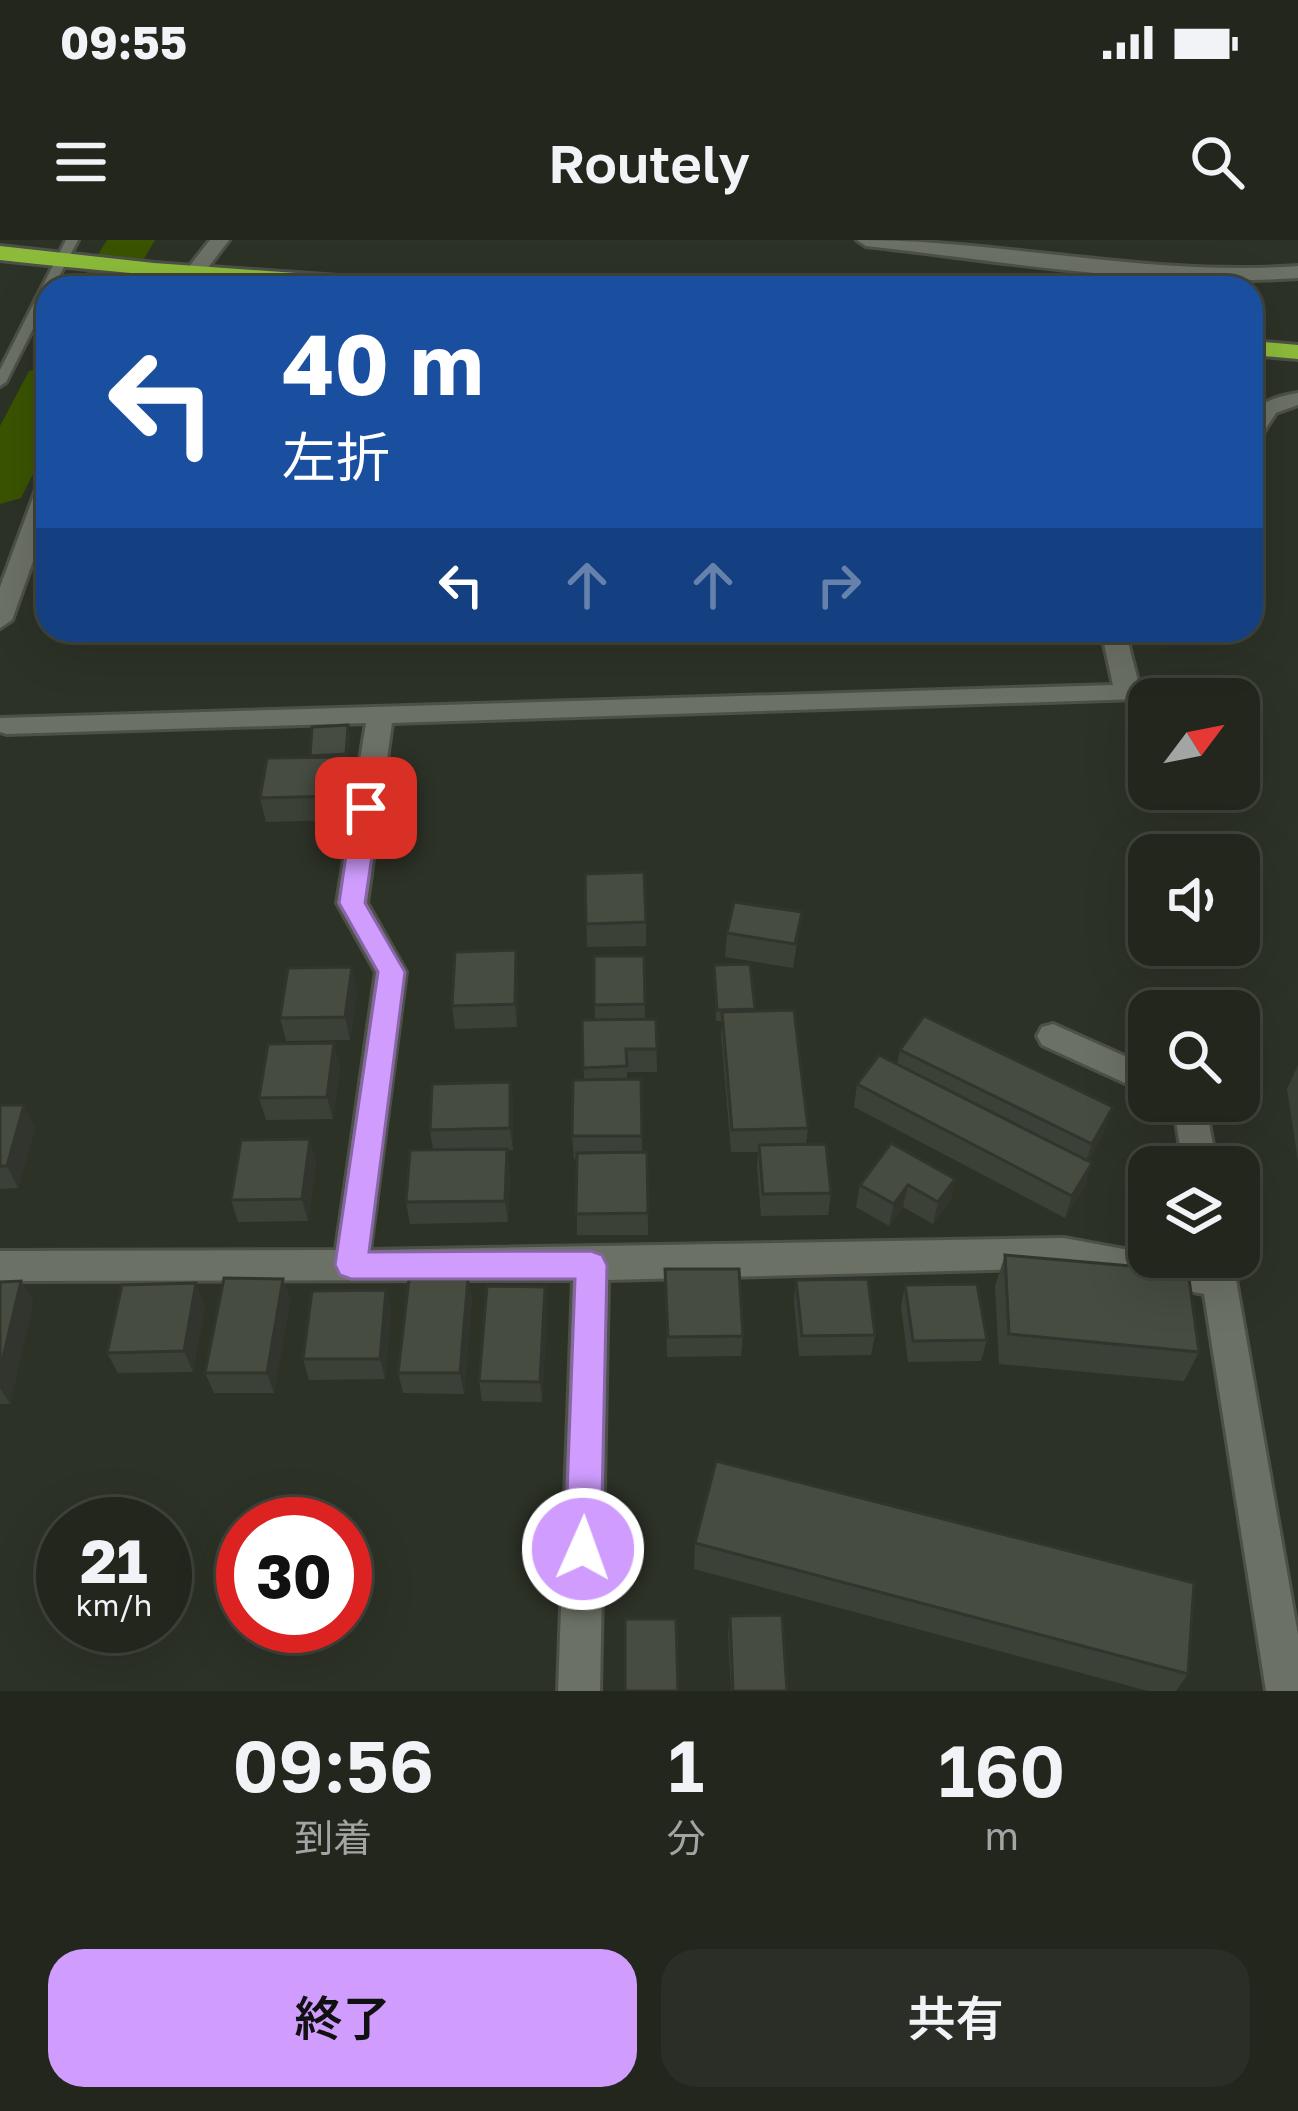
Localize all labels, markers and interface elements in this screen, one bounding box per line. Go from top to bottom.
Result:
text: 09:55 [60,15,187,69]
icon: menu [48,129,114,195]
icon: search [1184,129,1250,195]
text: Routely [548,130,750,195]
text: 40 m [282,313,484,413]
icon: left [84,324,240,480]
text: 左折 [282,424,390,489]
icon: left [428,552,494,618]
icon: ahead [554,552,620,618]
icon: ahead [680,552,746,618]
icon: right [806,552,872,618]
north arrow [1128,678,1260,810]
map controls [1128,678,1260,1278]
pin [315,757,417,859]
icon: arrive [333,775,399,841]
button: sound [1128,834,1260,966]
button: search [1128,990,1260,1122]
button: layers [1128,1146,1260,1278]
position arrow [520,1486,646,1612]
speed limit sign: 30 [216,1497,372,1653]
text: 21 [80,1524,148,1596]
text: km/h [76,1587,152,1623]
text: 09:56 [233,1721,434,1808]
text: 1 [668,1721,704,1808]
text: 160 [938,1726,1065,1813]
text: m [985,1812,1019,1859]
text: 到着 [294,1814,372,1861]
text: 分 [667,1814,706,1861]
button: 終了 [48,1949,637,2087]
button: 共有 [661,1949,1250,2087]

